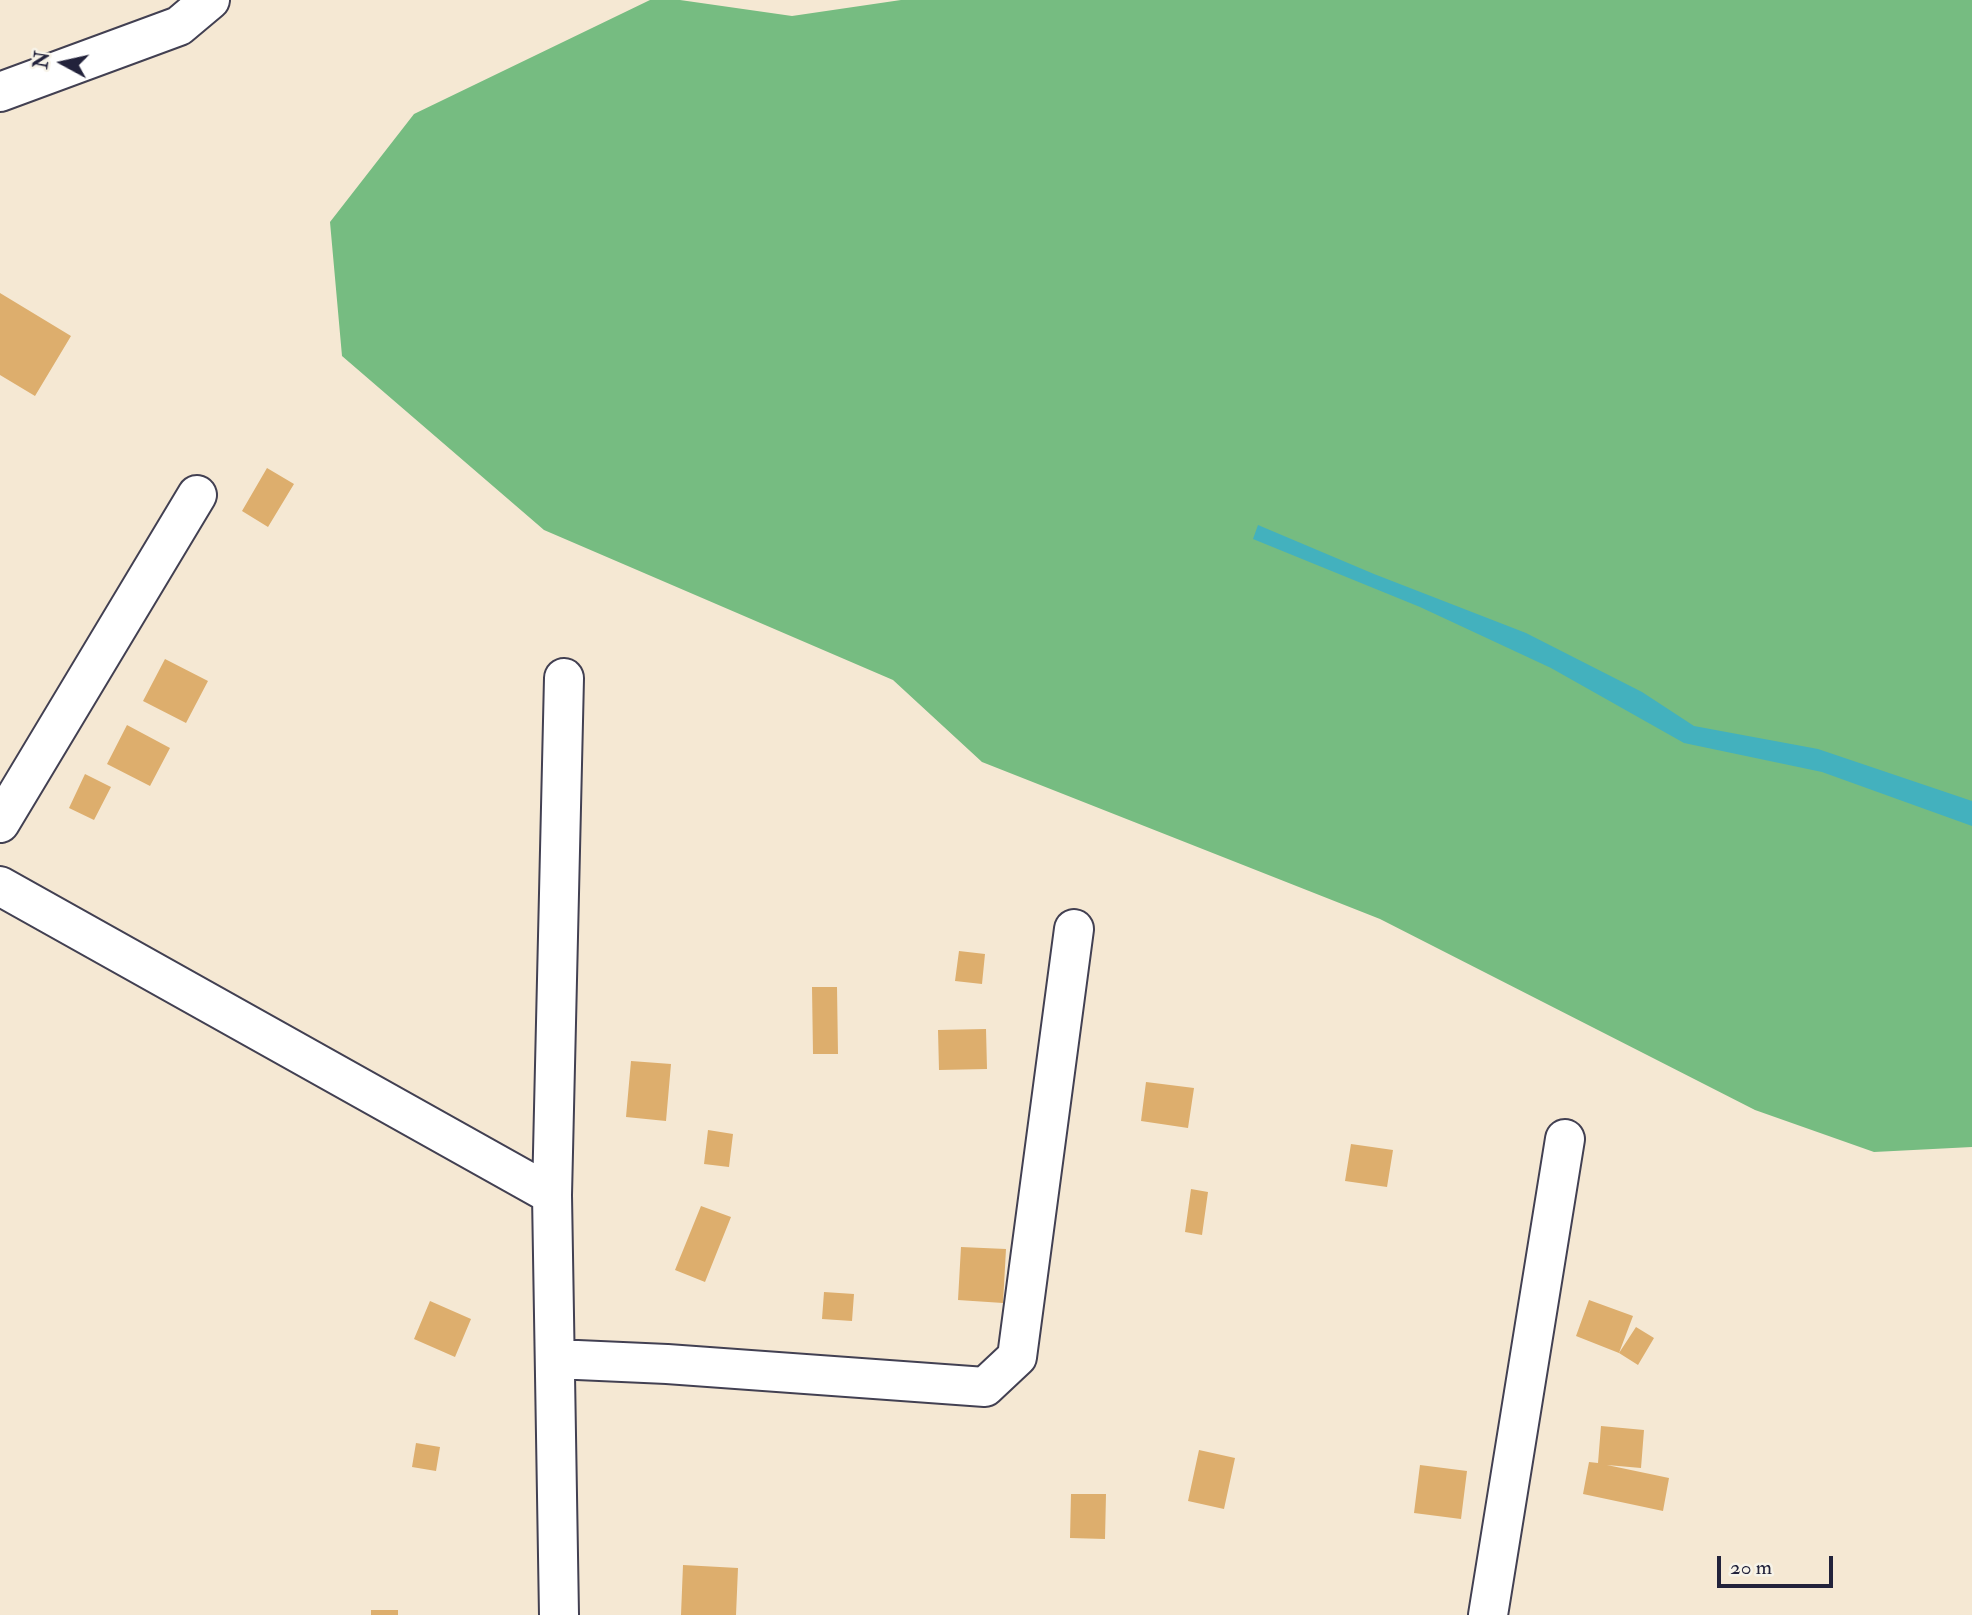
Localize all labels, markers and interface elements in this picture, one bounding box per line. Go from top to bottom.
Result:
north arrow [28,28,98,98]
text: N [29,50,55,70]
scale bar [1720,1542,1836,1586]
text: 20 m [1730,1554,1772,1581]

